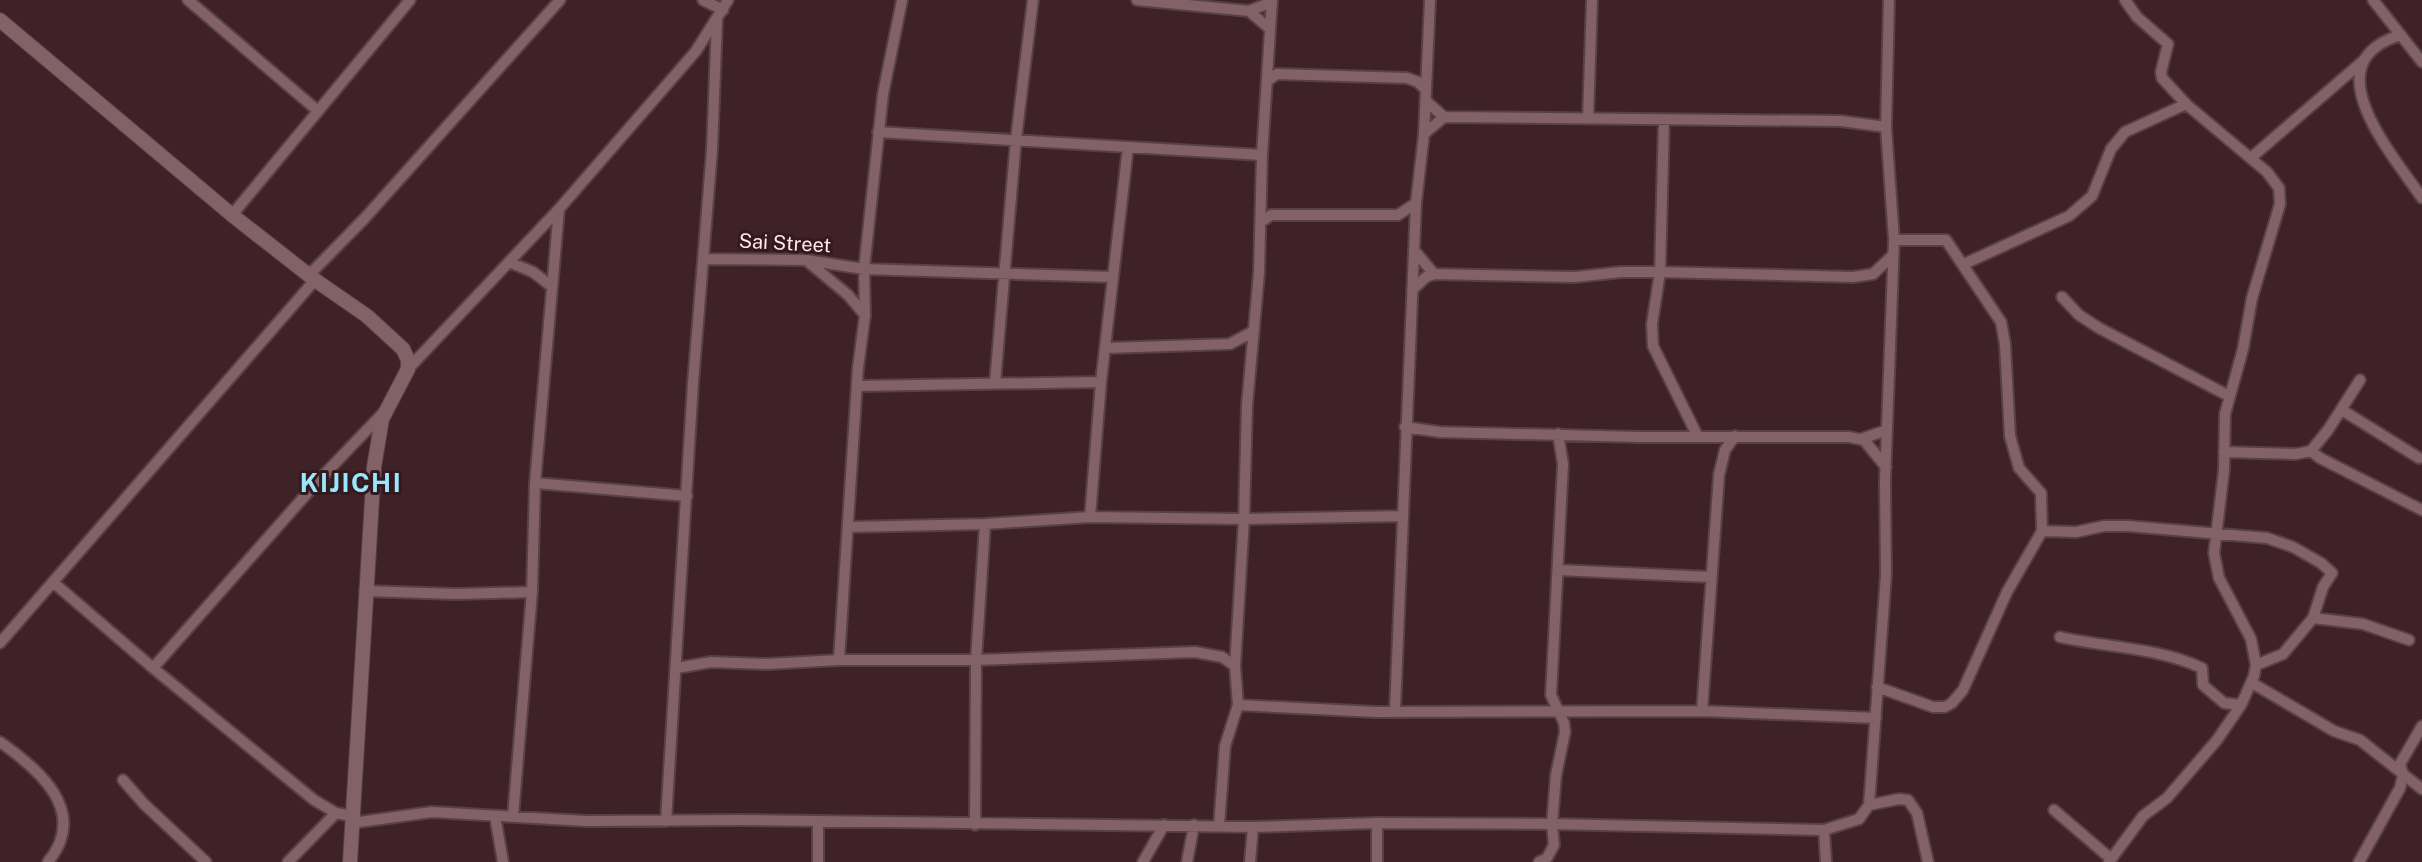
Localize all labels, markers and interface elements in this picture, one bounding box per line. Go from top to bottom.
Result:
street label: Sai Street [738,229,832,257]
district label: KIJICHI [300,467,402,498]

